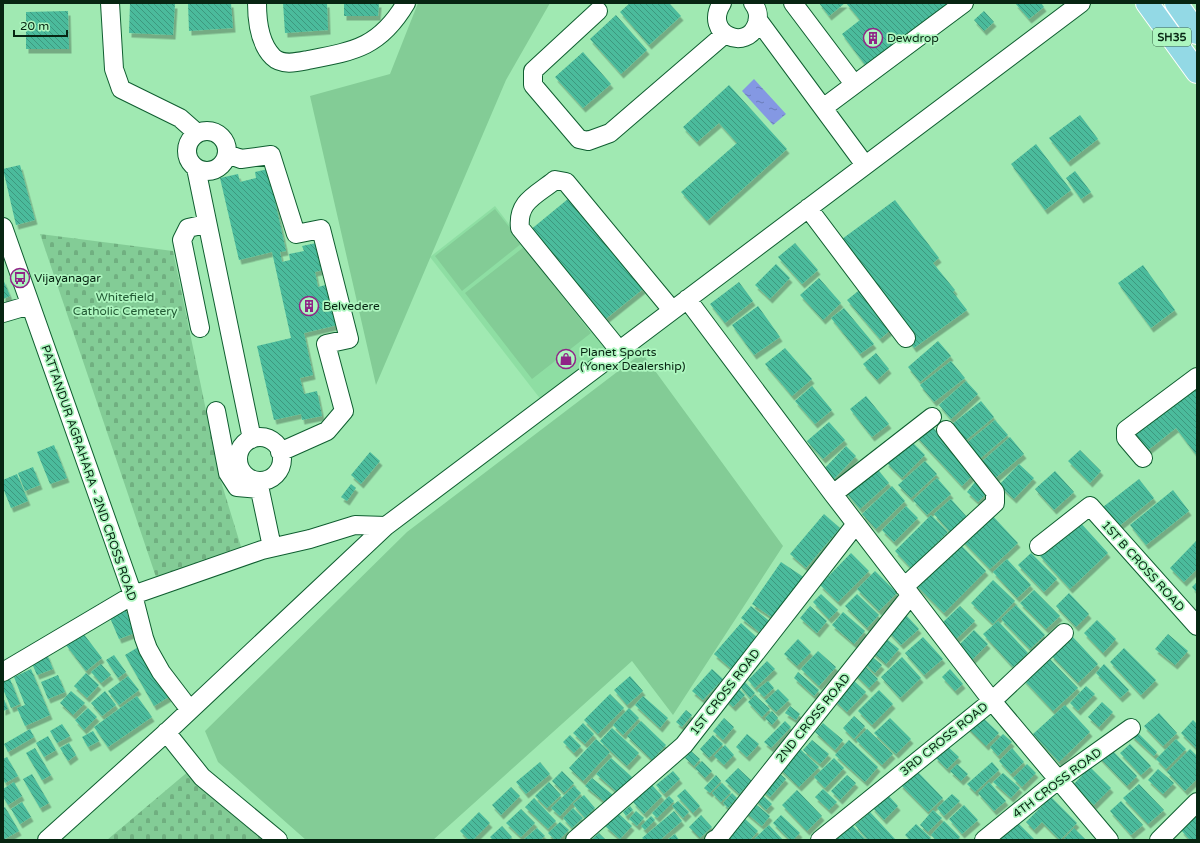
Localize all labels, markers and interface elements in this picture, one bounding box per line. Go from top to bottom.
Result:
scale bar [14,12,67,38]
text: 20 m [20,19,49,33]
building icon: Dewdrop [862,27,884,49]
road number: SH35 [1153,28,1191,46]
place label: Dewdrop [887,31,939,45]
bus stop icon: Vijayanagar [9,267,31,289]
place label: Vijayanagar [34,271,101,285]
park label: Whitefield Catholic Cemetery [73,290,178,318]
building icon: Belvedere [298,295,320,317]
place label: Belvedere [323,299,380,313]
street label: PATTANDUR AGRAHARA - 2ND CROSS ROAD [38,343,140,603]
place label: Planet Sports (Yonex Dealership) [580,345,686,373]
shop icon: Planet Sports (Yonex Dealership) [555,348,577,370]
street label: 1ST B CROSS ROAD [1099,518,1187,614]
street label: 1ST CROSS ROAD [687,646,763,738]
street label: 2ND CROSS ROAD [773,671,853,765]
street label: 3RD CROSS ROAD [897,699,991,779]
street label: 4TH CROSS ROAD [1010,745,1104,821]

